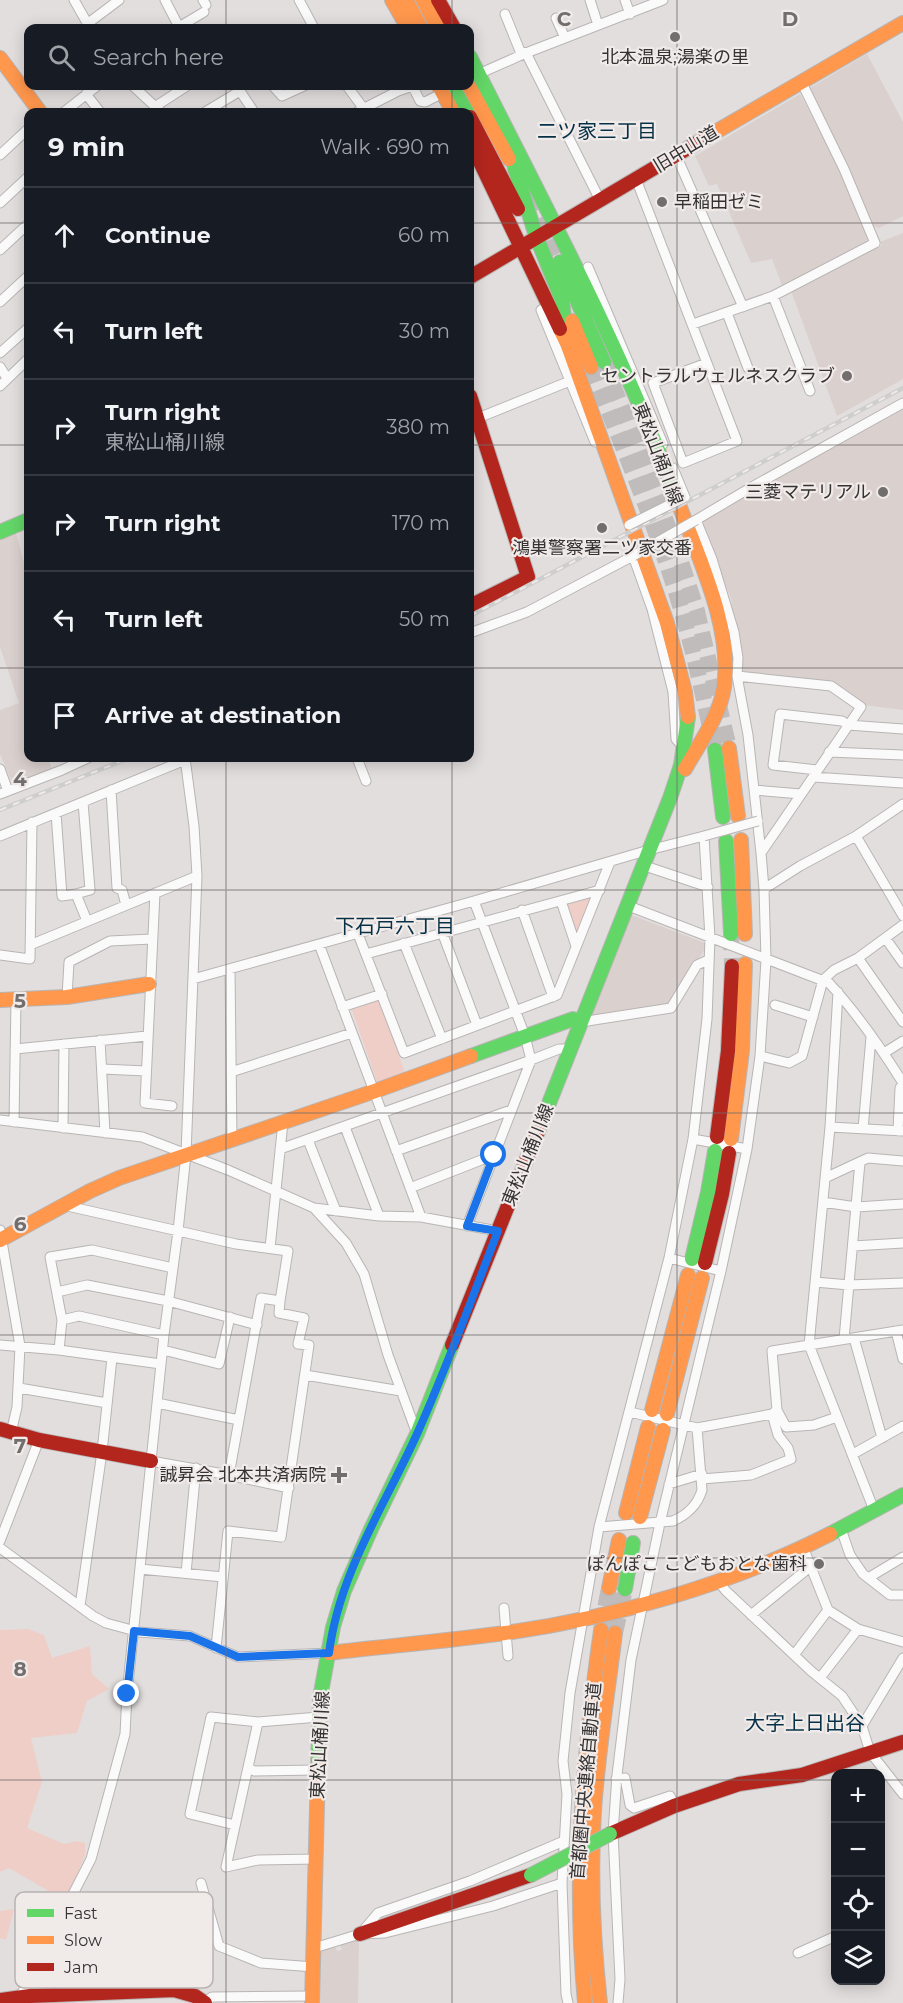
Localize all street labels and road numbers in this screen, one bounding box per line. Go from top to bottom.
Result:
street label: 旧中山道 [649,121,723,177]
street label: 東松山桶川線 [628,400,688,508]
street label: 東松山桶川線 [498,1101,558,1209]
street label: 首都圏中央連絡自動車道 [566,1681,606,1881]
street label: 東松山桶川線 [306,1690,334,1800]

